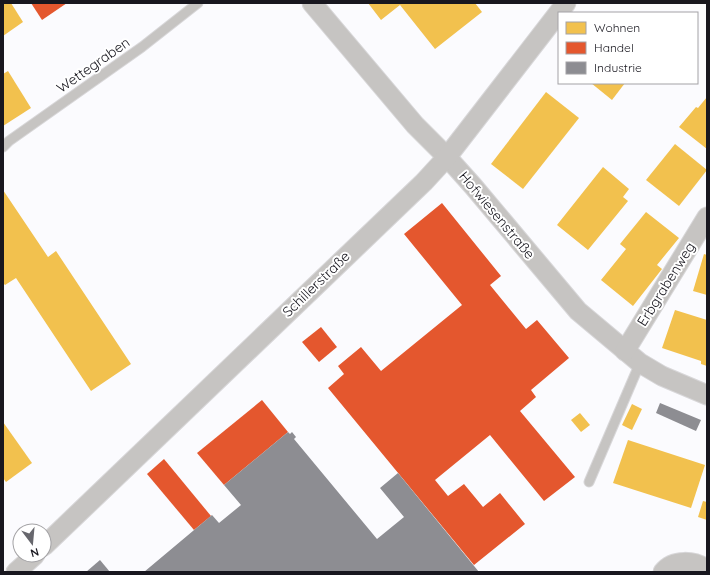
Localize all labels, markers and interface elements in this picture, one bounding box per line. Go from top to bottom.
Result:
legend [558,12,698,84]
text: Wohnen [594,20,640,35]
street label: Wettegraben [53,33,133,97]
text: Handel [594,40,634,55]
text: Industrie [594,60,642,75]
street label: Hofwiesenstraße [455,167,539,263]
street label: Erbgrabenweg [633,239,699,329]
street label: Schillerstraße [278,247,354,321]
north arrow [12,523,52,563]
text: N [29,545,41,560]

